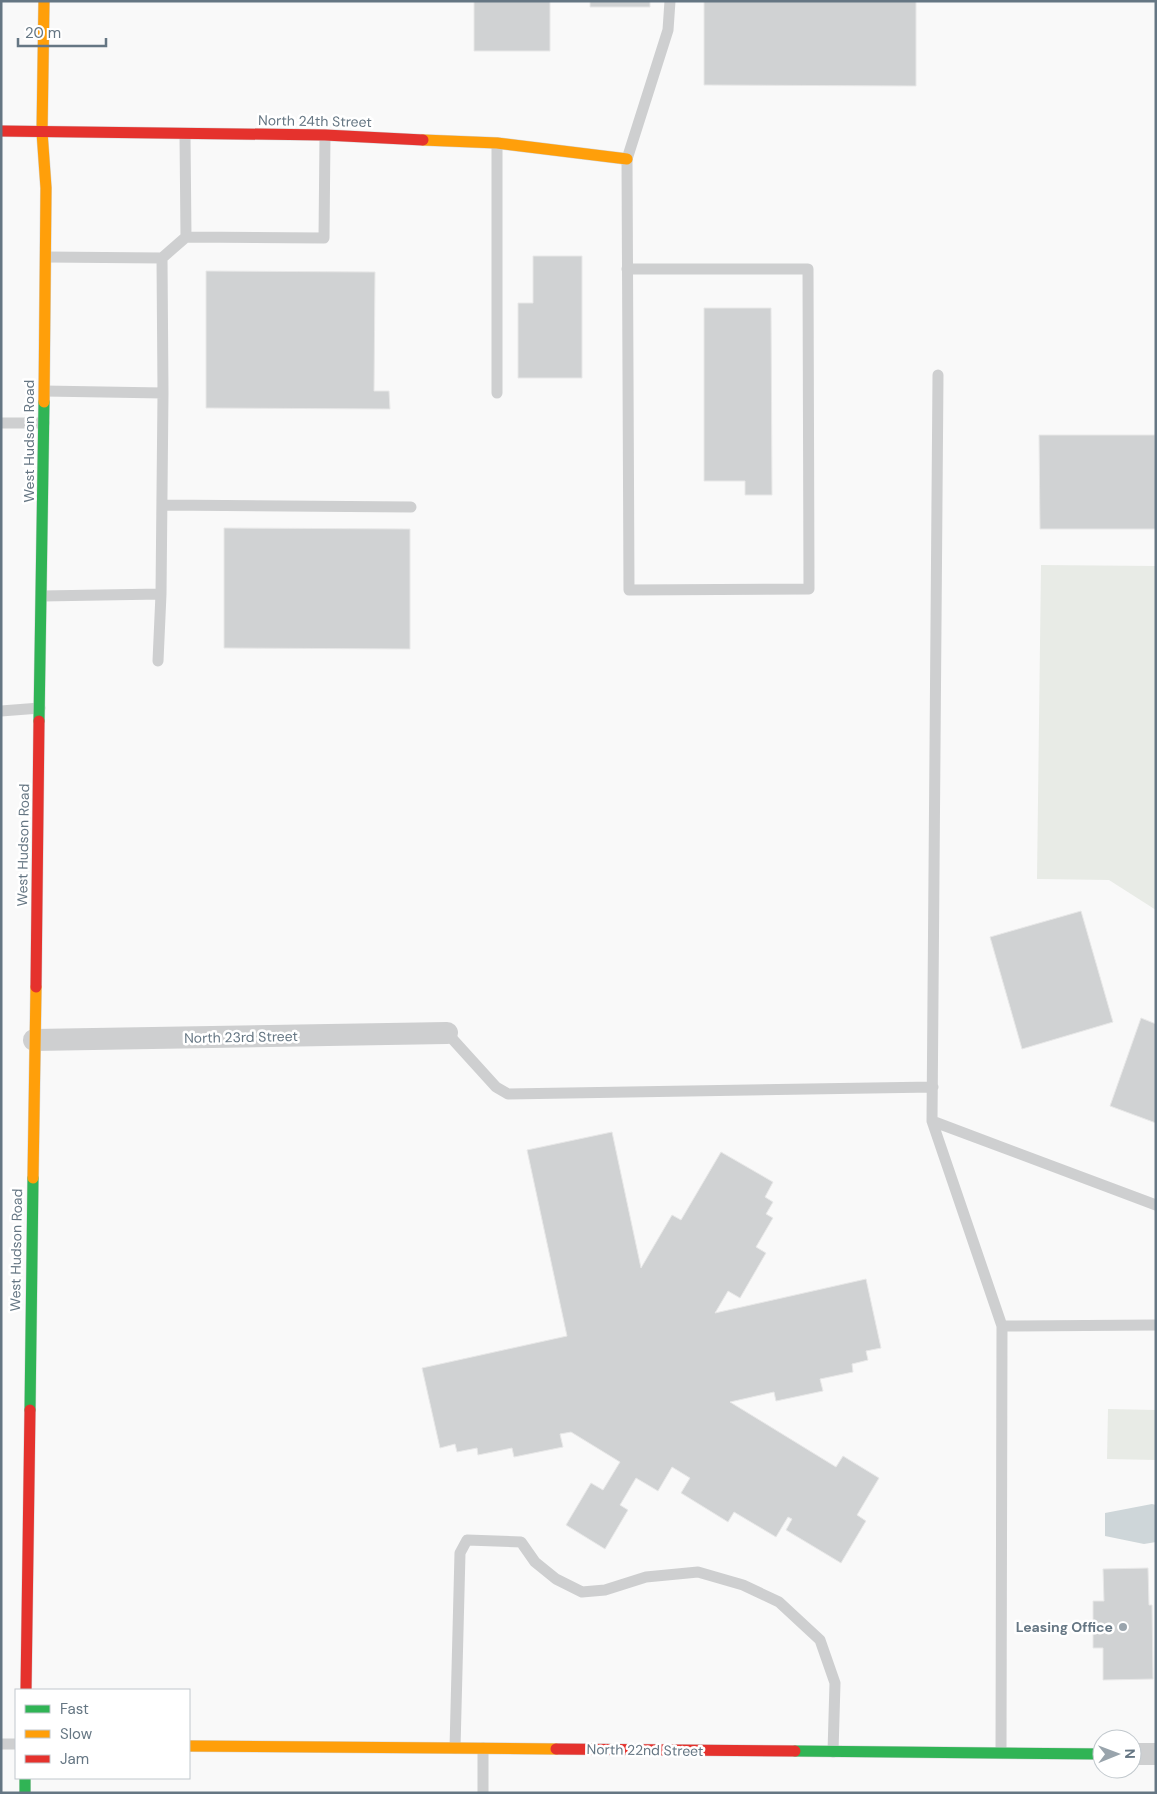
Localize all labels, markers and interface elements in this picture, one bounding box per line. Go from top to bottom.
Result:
scale bar [18,15,105,47]
text: 20 m [25,23,61,43]
street label: North 24th Street [258,111,372,131]
street label: West Hudson Road [20,380,38,502]
street label: West Hudson Road [13,783,33,907]
street label: North 23rd Street [184,1027,298,1047]
street label: West Hudson Road [6,1188,26,1312]
place label: Leasing Office [1016,1618,1113,1636]
marker: Leasing Office [1117,1621,1129,1633]
legend [15,1689,190,1779]
text: Fast [60,1699,89,1719]
text: Slow [60,1724,93,1744]
north arrow [1092,1729,1142,1779]
street label: North 22nd Street [586,1740,704,1760]
text: Jam [60,1749,89,1769]
text: N [1121,1749,1139,1759]

